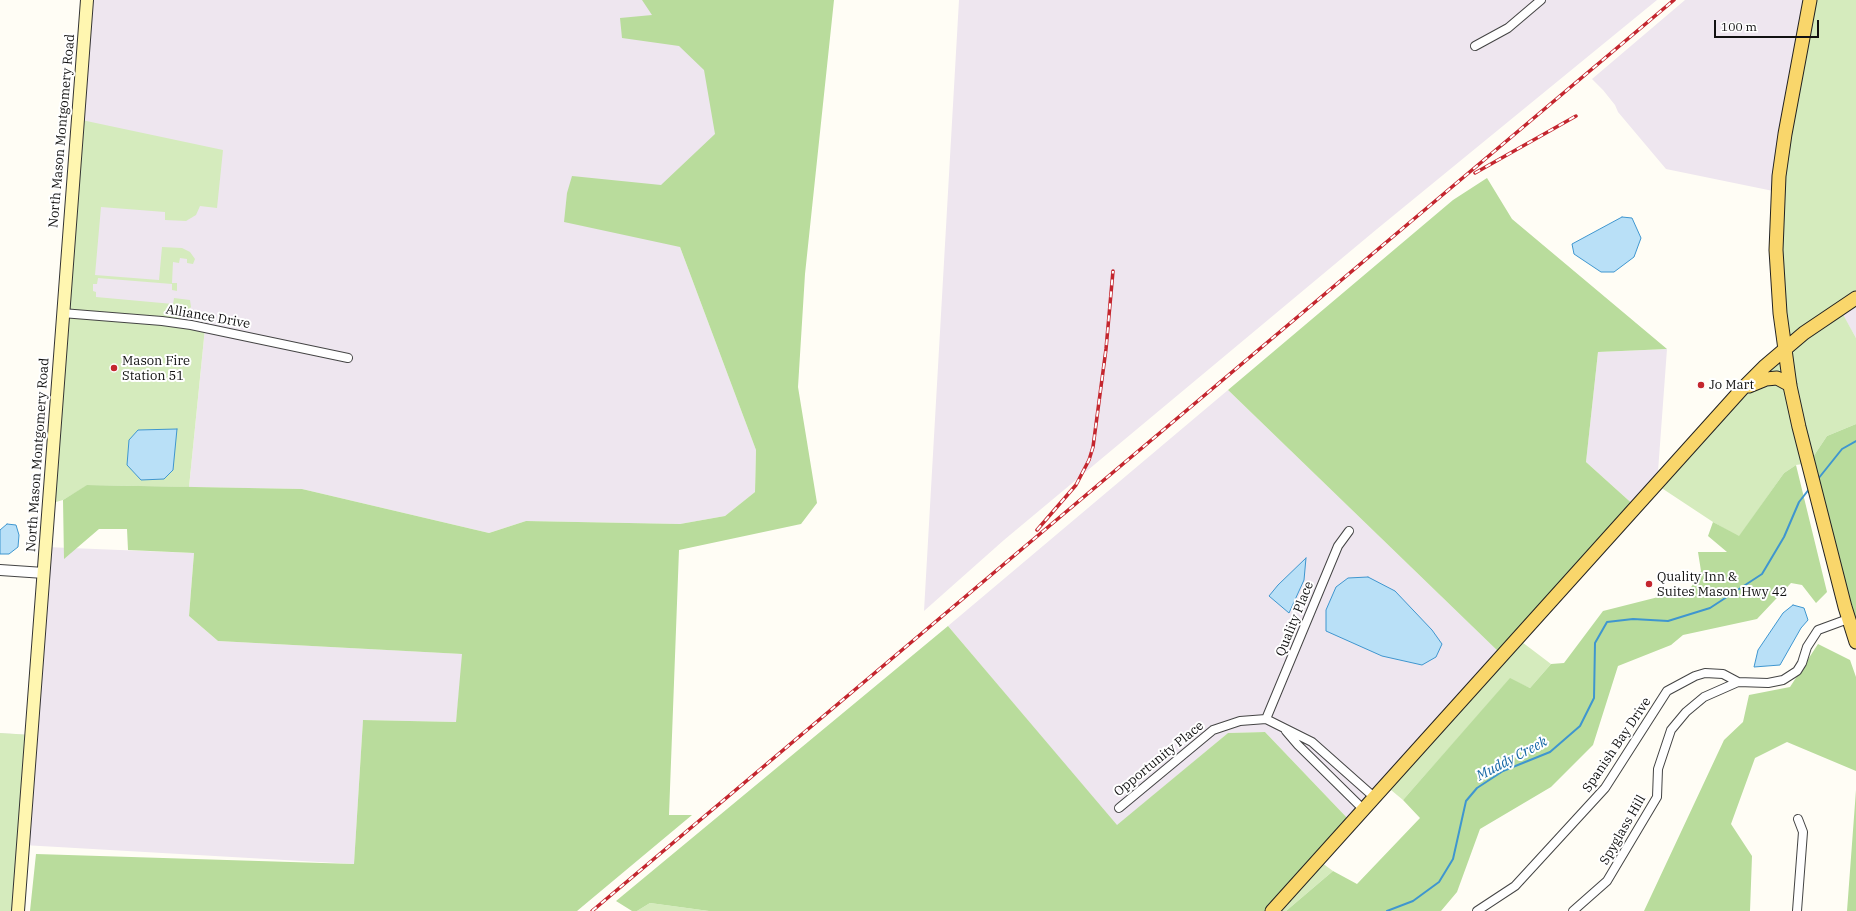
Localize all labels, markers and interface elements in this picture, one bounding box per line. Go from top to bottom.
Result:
scale bar [1716,12,1821,38]
text: 100 m [1721,19,1757,34]
street label: North Mason Montgomery Road [46,33,78,229]
street label: Alliance Drive [165,302,251,332]
place label: Mason Fire Station 51 [122,353,190,384]
street label: North Mason Montgomery Road [23,357,53,553]
marker: Mason Fire Station 51 [109,363,119,373]
place label: Jo Mart [1709,377,1754,393]
marker: Jo Mart [1696,380,1706,390]
place label: Quality Inn & Suites Mason Hwy 42 [1657,569,1787,600]
street label: Quality Place [1273,579,1317,659]
marker: Quality Inn & Suites Mason Hwy 42 [1644,579,1654,589]
street label: Spanish Bay Drive [1579,695,1655,795]
street label: Opportunity Place [1111,718,1207,800]
water label: Muddy Creek [1474,733,1550,785]
street label: Spyglass Hill [1597,792,1649,868]

